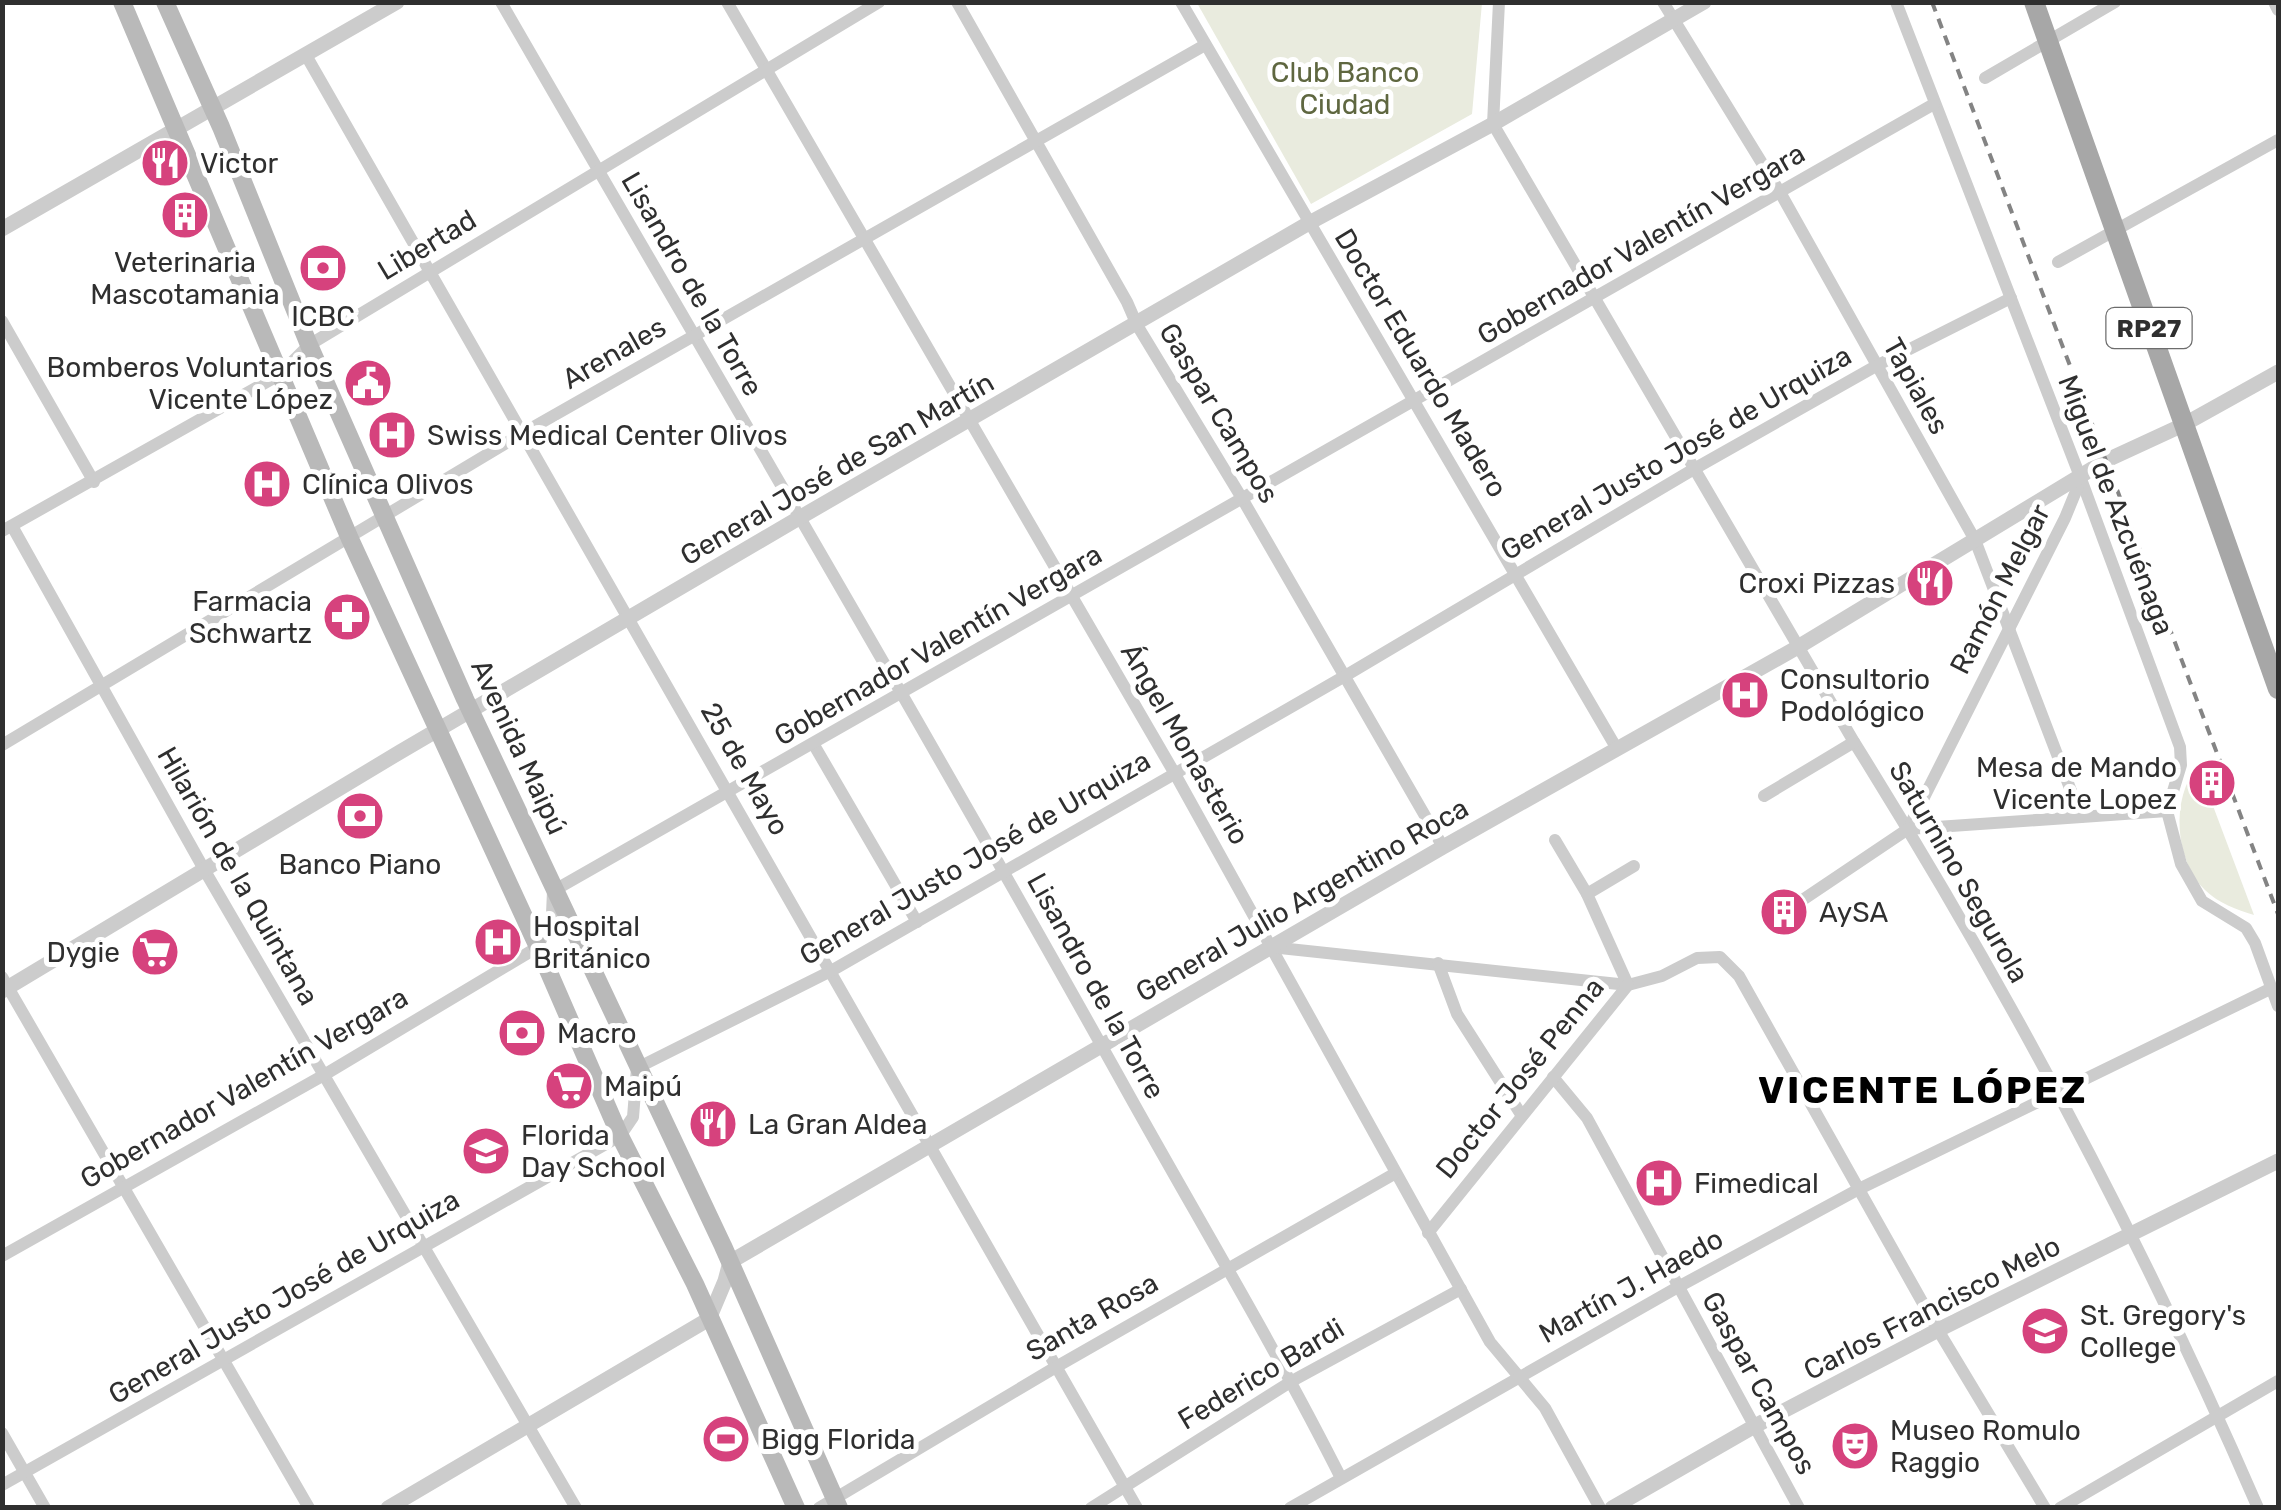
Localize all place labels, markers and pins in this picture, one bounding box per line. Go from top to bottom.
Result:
restaurant icon: Victor [139,137,191,189]
place label: Victor [200,147,279,180]
building icon: Veterinaria Mascotamania [159,189,211,241]
bank icon: ICBC [297,242,349,294]
place label: Veterinaria Mascotamania [90,246,280,311]
place label: ICBC [291,300,355,333]
place label: Bomberos Voluntarios Vicente López [47,351,333,416]
public building icon: Bomberos Voluntarios Vicente López [342,357,394,409]
hospital icon: Swiss Medical Center Olivos [366,409,418,461]
place label: Swiss Medical Center Olivos [427,419,787,452]
hospital icon: Clínica Olivos [241,458,293,510]
place label: Clínica Olivos [302,468,474,501]
restaurant icon: Croxi Pizzas [1904,557,1956,609]
place label: Croxi Pizzas [1739,567,1895,600]
place label: Farmacia Schwartz [189,585,312,650]
pharmacy icon: Farmacia Schwartz [321,591,373,643]
place label: Consultorio Podológico [1780,663,1930,728]
hospital icon: Consultorio Podológico [1719,669,1771,721]
place label: Mesa de Mando Vicente Lopez [1976,751,2177,816]
building icon: Mesa de Mando Vicente Lopez [2186,757,2238,809]
bank icon: Banco Piano [334,790,386,842]
place label: Banco Piano [279,848,441,881]
building icon: AySA [1758,886,1810,938]
place label: AySA [1819,896,1888,929]
place label: Hospital Británico [533,910,651,975]
hospital icon: Hospital Británico [472,916,524,968]
supermarket icon: Dygie [129,926,181,978]
place label: Dygie [47,936,120,969]
bank icon: Macro [496,1007,548,1059]
place label: Macro [557,1017,637,1050]
supermarket icon: Maipú [543,1060,595,1112]
place label: Maipú [604,1070,682,1103]
restaurant icon: La Gran Aldea [687,1098,739,1150]
place label: La Gran Aldea [748,1108,927,1141]
place label: Florida Day School [521,1119,666,1184]
school or university icon: Florida Day School [460,1125,512,1177]
hospital icon: Fimedical [1633,1157,1685,1209]
place label: Fimedical [1694,1167,1819,1200]
place label: St. Gregory's College [2080,1299,2246,1364]
school or university icon: St. Gregory's College [2019,1305,2071,1357]
sports icon: Bigg Florida [700,1413,752,1465]
place label: Museo Romulo Raggio [1890,1414,2081,1479]
theatre icon: Museo Romulo Raggio [1829,1420,1881,1472]
place label: Bigg Florida [761,1423,916,1456]

